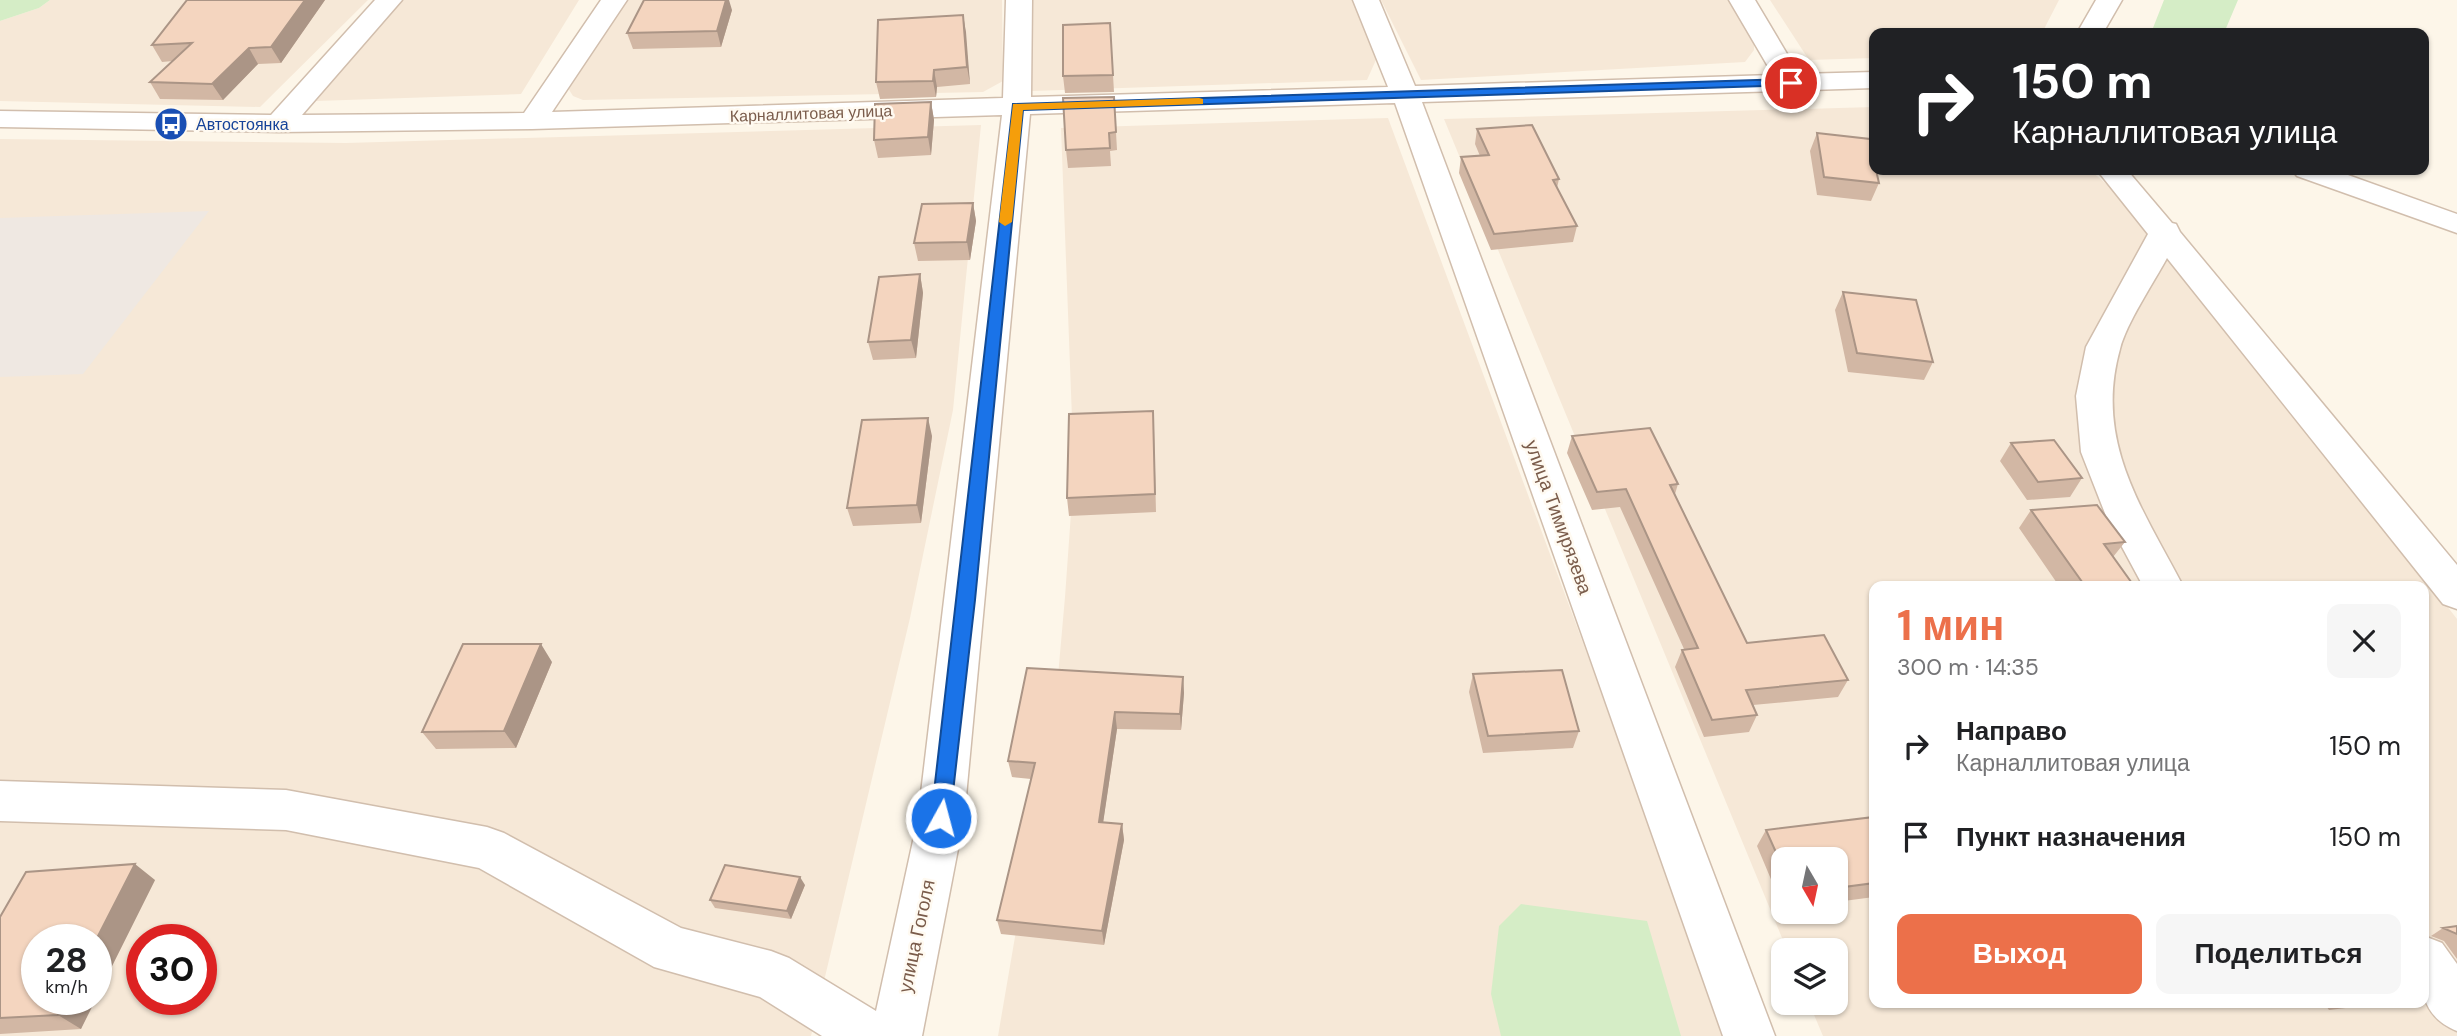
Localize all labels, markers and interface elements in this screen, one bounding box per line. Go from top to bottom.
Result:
text: 150 m [2012,49,2152,113]
pin [1761,53,1821,113]
icon: right [1897,56,1988,147]
icon: arrive [1772,64,1810,102]
street label: Карналлитовая улица [729,100,893,127]
bus stop icon: Автостоянка [152,105,190,143]
text: Карналлитовая улица [2012,111,2337,153]
place label: Автостоянка [196,114,289,135]
street label: улица Тимирязева [1519,437,1598,598]
text: 1 мин [1897,598,2004,653]
button: close [2327,604,2401,678]
text: 300 m · 14:35 [1897,652,2039,682]
text: Направо [1956,714,2067,748]
icon: right [1897,727,1935,765]
text: 150 m [2329,729,2401,763]
text: Карналлитовая улица [1956,748,2190,778]
position arrow [904,781,978,855]
icon: arrive [1897,818,1935,856]
text: Пункт назначения [1956,820,2186,854]
text: 150 m [2329,820,2401,854]
north arrow [1771,847,1848,924]
map controls [1771,847,1848,1015]
street label: улица Гоголя [892,877,941,995]
button: Выход [1897,914,2142,994]
button: Поделиться [2156,914,2401,994]
speed limit sign: 30 [126,924,217,1015]
text: 28 [45,937,88,983]
button: layers [1771,938,1848,1015]
text: km/h [45,975,88,999]

